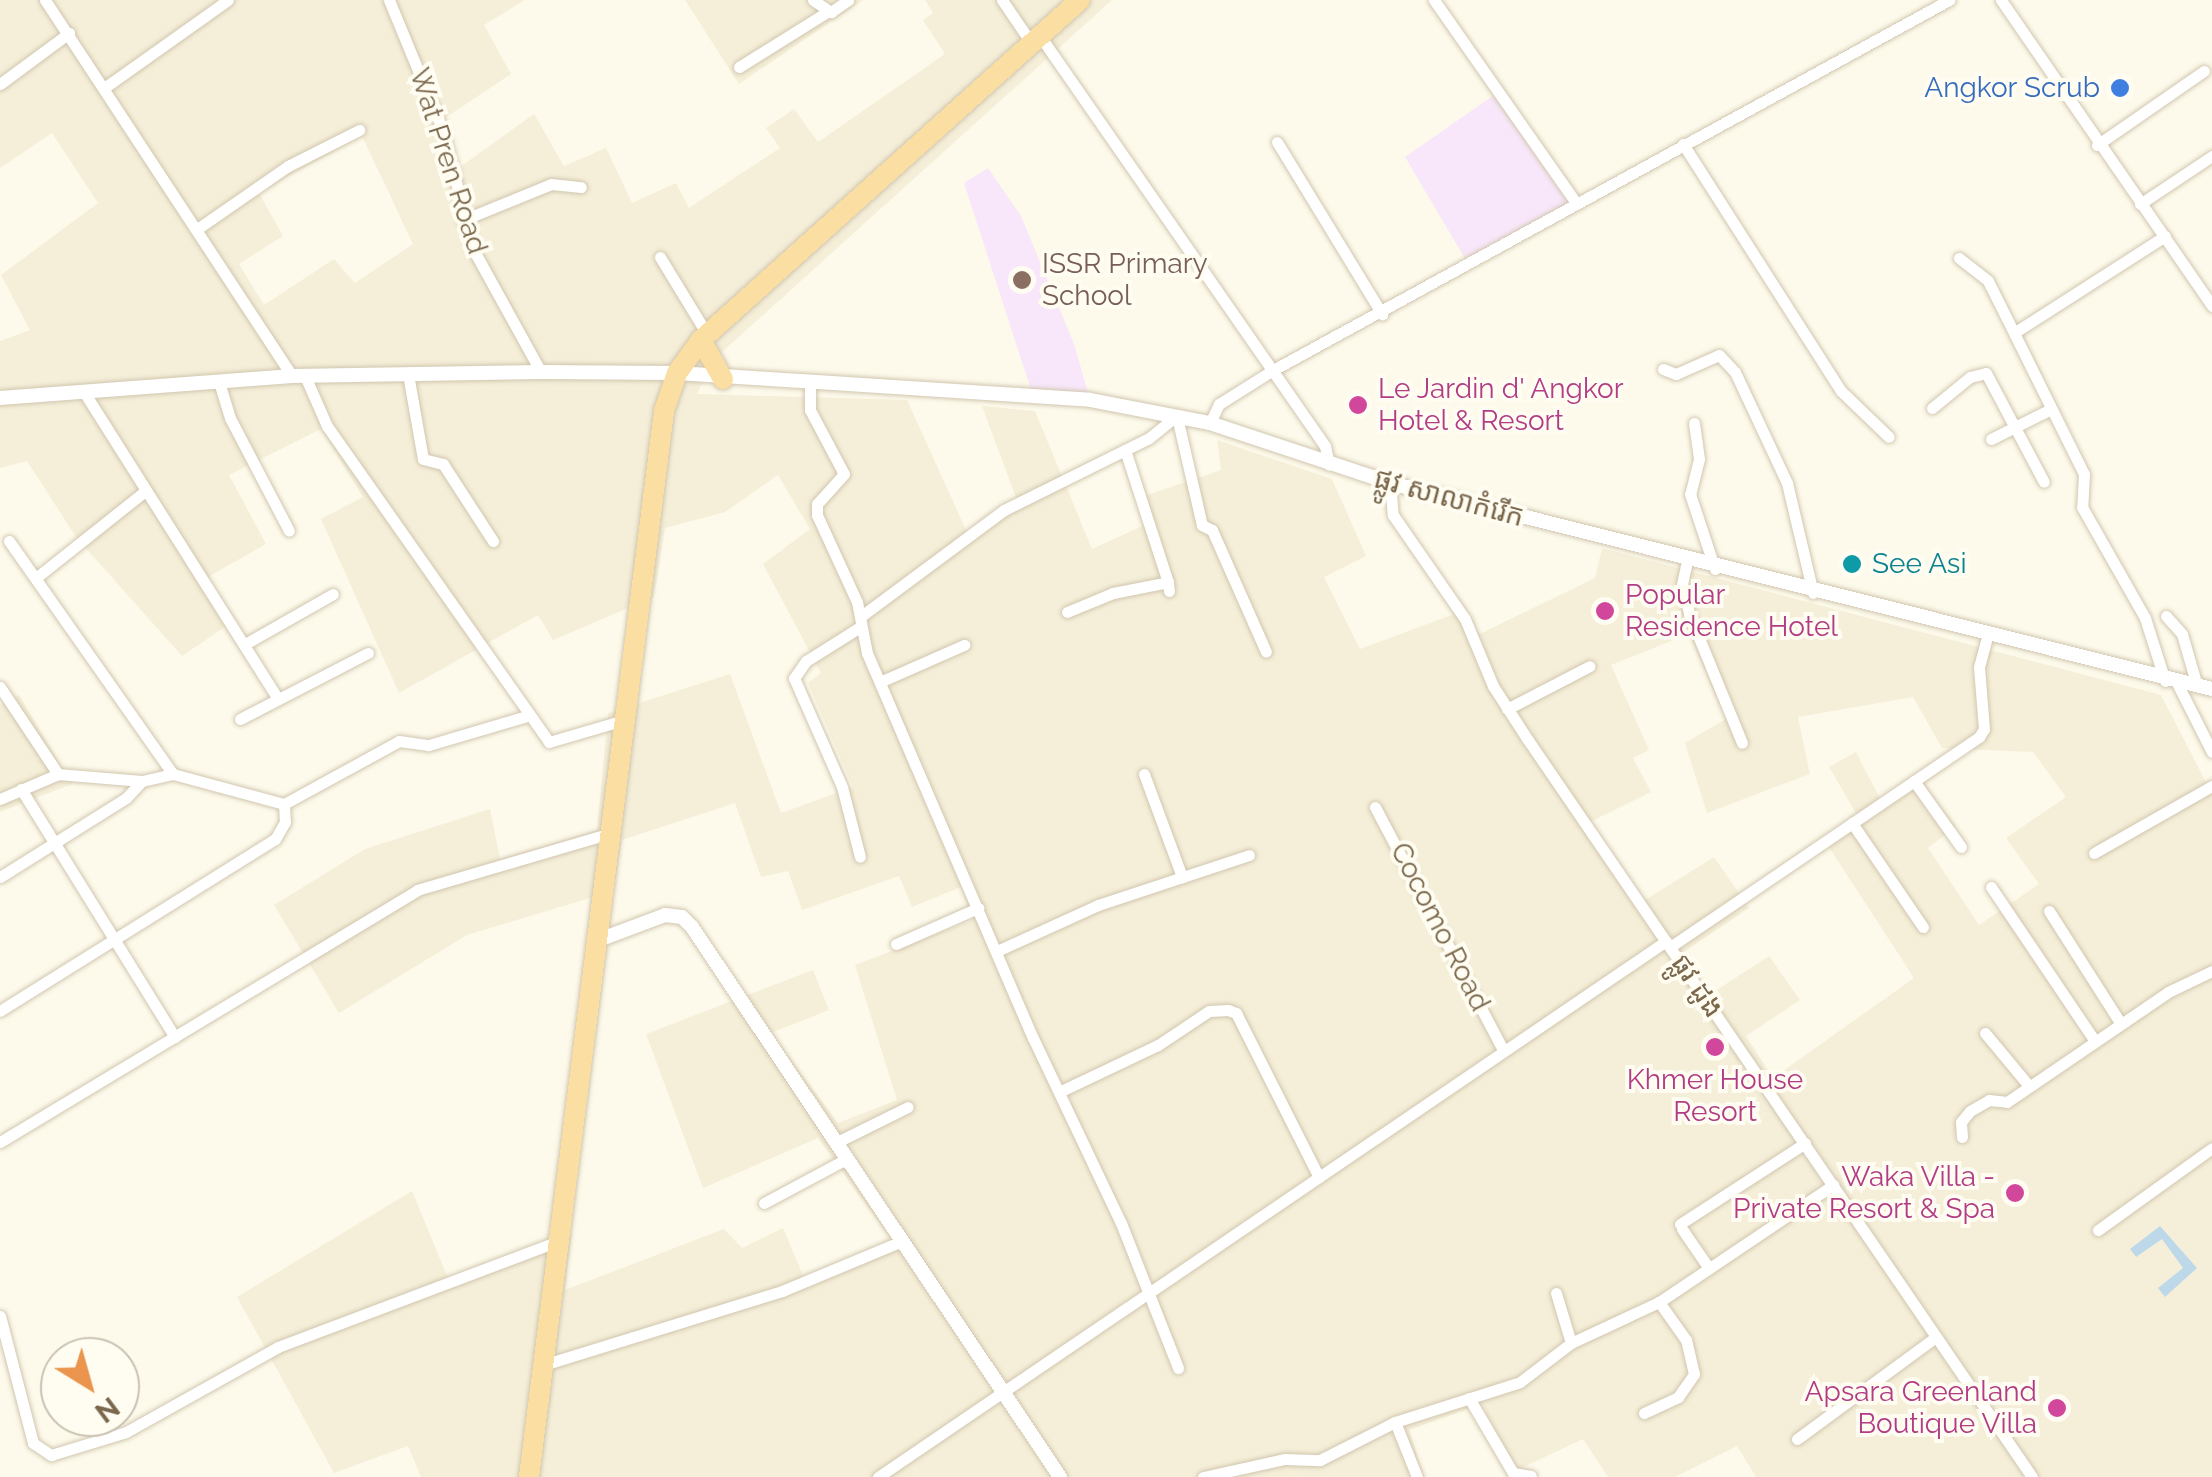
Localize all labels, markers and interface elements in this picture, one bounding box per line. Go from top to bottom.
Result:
street label: Wat Pren Road [402,64,494,258]
place label: Angkor Scrub [1924,71,2100,105]
marker: Angkor Scrub [2109,77,2131,99]
place label: ISSR Primary School [1042,247,1208,313]
marker: ISSR Primary School [1011,269,1033,291]
place label: Le Jardin d' Angkor Hotel & Resort [1378,372,1626,438]
marker: Le Jardin d' Angkor Hotel & Resort [1347,394,1369,416]
street label: ផ្លូវ សាលាកំរើក [1370,462,1528,534]
place label: See Asi [1872,547,1967,581]
marker: See Asi [1841,553,1863,575]
place label: Popular Residence Hotel [1625,578,1838,644]
marker: Popular Residence Hotel [1594,600,1616,622]
street label: Cocomo Road [1383,837,1497,1017]
street label: ផ្លូវ ដូង [1664,948,1730,1024]
marker: Khmer House Resort [1704,1036,1726,1058]
place label: Khmer House Resort [1626,1063,1804,1129]
place label: Waka Villa - Private Resort & Spa [1733,1160,1995,1226]
marker: Waka Villa - Private Resort & Spa [2004,1182,2026,1204]
north arrow [40,1337,140,1437]
place label: Apsara Greenland Boutique Villa [1805,1375,2037,1441]
text: N [89,1390,126,1429]
marker: Apsara Greenland Boutique Villa [2046,1397,2068,1419]

